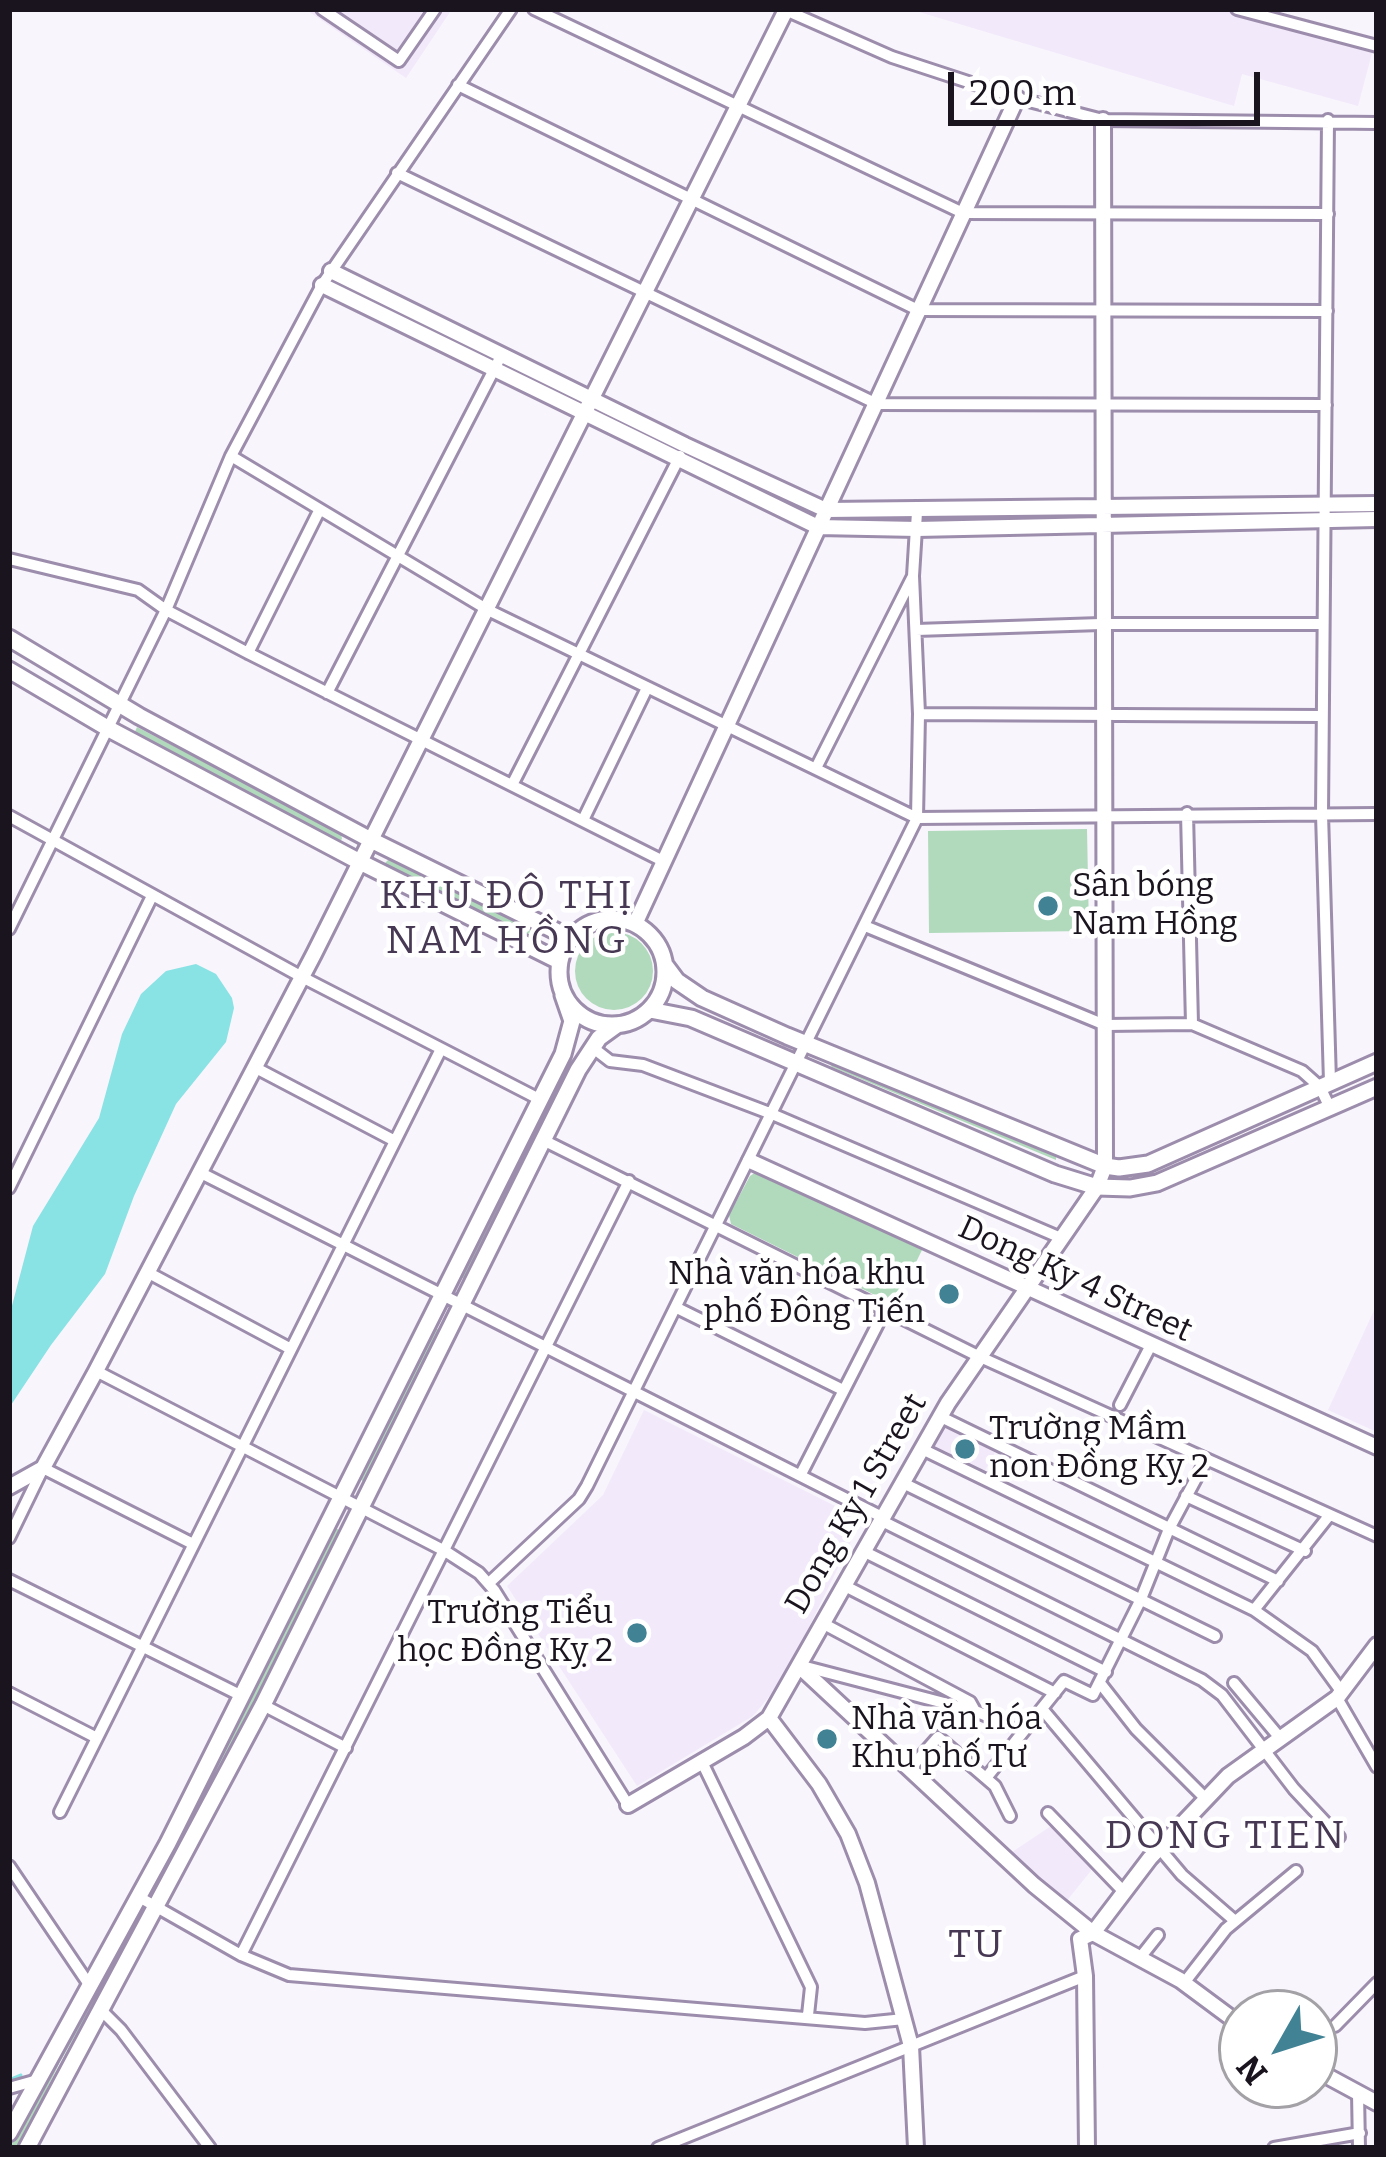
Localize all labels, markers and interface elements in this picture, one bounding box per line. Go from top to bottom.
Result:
scale bar [954,48,1266,122]
text: 200 m [969,71,1076,115]
place label: Sân bóng Nam Hồng [1072,867,1238,945]
district label: KHU ĐÔ THỊ NAM HỒNG [379,874,635,965]
marker: Sân bóng Nam Hồng [1035,893,1061,919]
street label: Dong Ky 4 Street [952,1209,1198,1351]
place label: Nhà văn hóa khu phố Đông Tiến [668,1255,925,1333]
marker: Nhà văn hóa khu phố Đông Tiến [936,1281,962,1307]
street label: Dong Ky 1 Street [778,1387,936,1621]
place label: Trường Mầm non Đồng Kỵ 2 [989,1410,1209,1488]
marker: Trường Mầm non Đồng Kỵ 2 [952,1436,978,1462]
place label: Trường Tiểu học Đồng Kỵ 2 [397,1594,613,1672]
marker: Trường Tiểu học Đồng Kỵ 2 [624,1620,650,1646]
place label: Nhà văn hóa Khu phố Tư [851,1700,1042,1778]
marker: Nhà văn hóa Khu phố Tư [814,1726,840,1752]
district label: DONG TIEN [1105,1814,1347,1860]
district label: TU [948,1923,1006,1969]
north arrow [1218,1989,1338,2109]
text: N [1229,2047,1276,2092]

